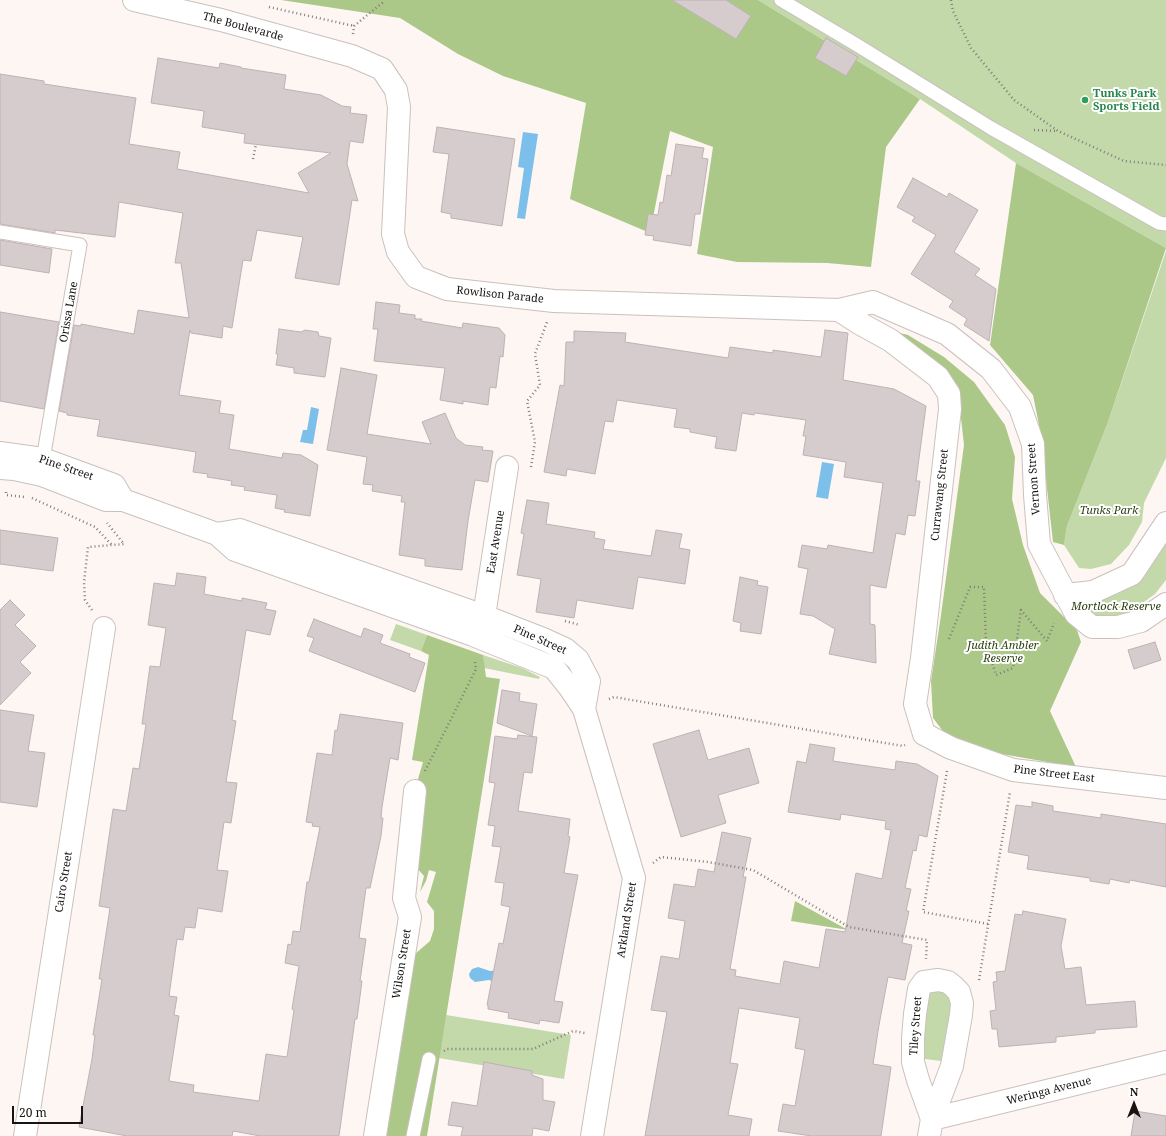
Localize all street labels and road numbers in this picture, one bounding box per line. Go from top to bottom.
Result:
street label: The Boulevarde [201,10,285,44]
street label: Orissa Lane [57,280,81,344]
street label: Rowlison Parade [456,284,544,306]
street label: Vernon Street [1025,443,1043,515]
street label: Currawang Street [929,448,951,542]
street label: Pine Street [37,453,95,483]
street label: East Avenue [484,509,508,575]
street label: Pine Street [511,622,569,658]
street label: Pine Street East [1013,762,1095,786]
street label: Cairo Street [53,851,75,913]
street label: Arkland Street [615,881,639,959]
street label: Wilson Street [390,928,414,1000]
street label: Tiley Street [907,996,925,1056]
street label: Weringa Avenue [1005,1074,1093,1108]

